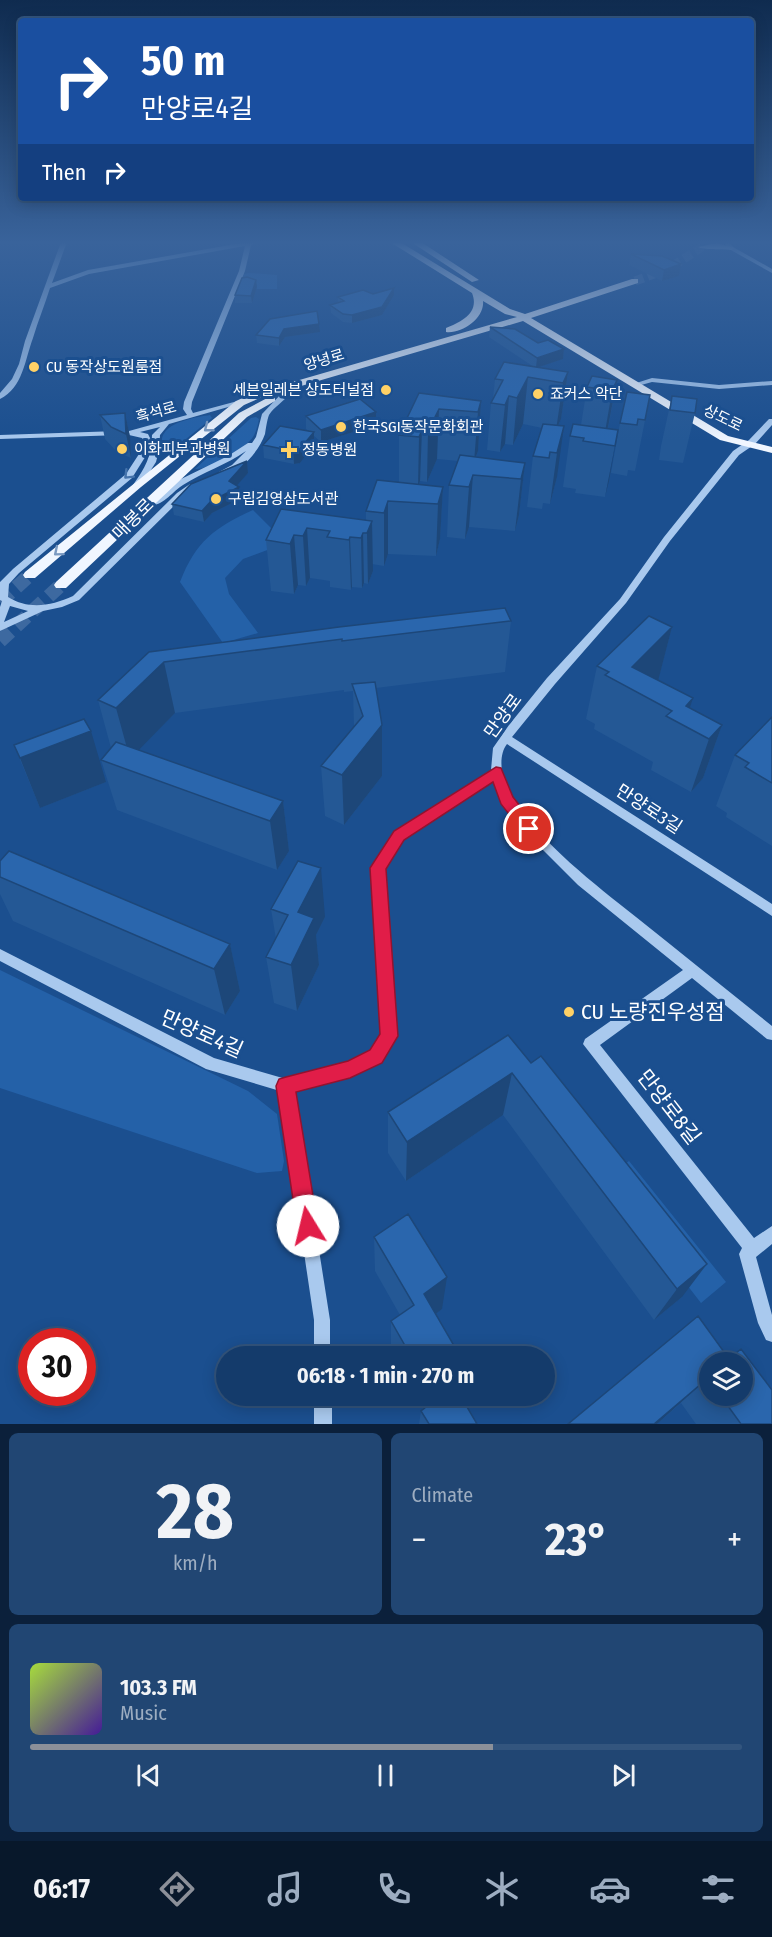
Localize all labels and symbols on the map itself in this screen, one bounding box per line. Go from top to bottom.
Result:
street label: 양녕로 [302,345,346,375]
place label: CU 동작상도원룸점 [46,358,162,376]
marker: CU 동작상도원룸점 [27,360,41,374]
place label: 세븐일레븐 상도터널점 [232,381,374,399]
marker: 세븐일레븐 상도터널점 [379,383,393,397]
place label: 죠커스 악단 [550,385,623,403]
marker: 죠커스 악단 [531,387,545,401]
street label: 흑석로 [134,398,178,426]
street label: 상도로 [700,401,746,435]
place label: 한국SGI동작문화회관 [353,418,484,436]
marker: 한국SGI동작문화회관 [334,420,348,434]
one-way arrow [204,421,215,432]
place label: 이화피부과병원 [134,440,231,458]
marker: 정동병원 [280,441,298,459]
place label: 정동병원 [302,441,357,459]
marker: 이화피부과병원 [115,442,129,456]
one-way arrow [124,469,135,479]
place label: 구립김영삼도서관 [228,490,339,508]
marker: 구립김영삼도서관 [209,492,223,506]
street label: 매봉로 [108,494,158,544]
one-way arrow [53,544,64,555]
street label: 만양로 [479,689,527,743]
street label: 만양로3길 [612,780,686,838]
pin [503,803,554,854]
place label: CU 노량진우성점 [581,999,725,1025]
street label: 만양로4길 [157,1004,247,1064]
marker: CU 노량진우성점 [562,1005,576,1019]
street label: 만양로8길 [632,1064,706,1150]
position arrow [276,1194,340,1258]
speed limit sign: 30 [18,1328,96,1406]

